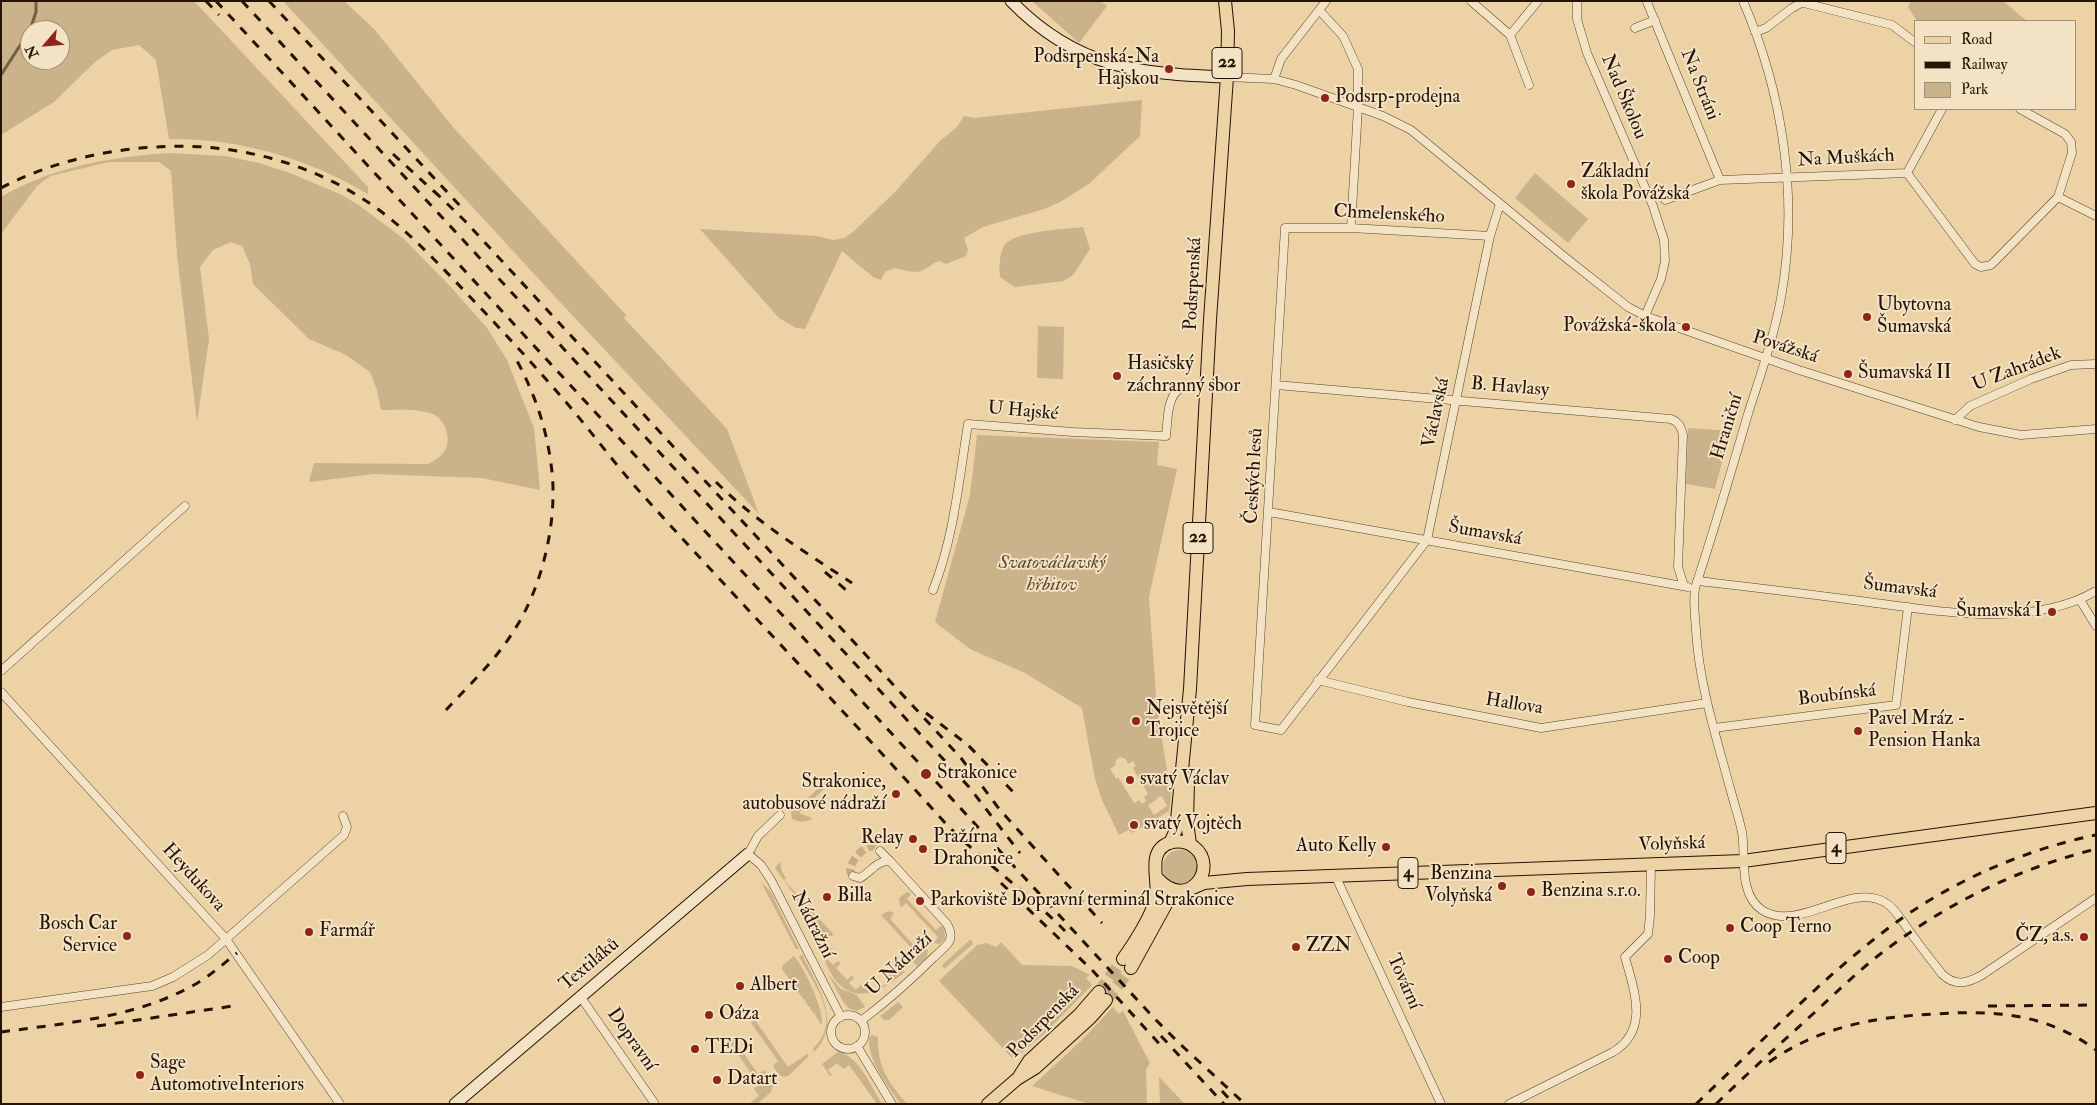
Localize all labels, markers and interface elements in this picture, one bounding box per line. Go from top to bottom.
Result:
north arrow [20,20,70,70]
legend [1914,20,2077,110]
text: Road [1961,30,1992,49]
text: N [22,42,43,61]
street label: Na Stráni [1674,46,1724,124]
place label: Podsrpenská-Na Hajskou [1033,47,1159,91]
road number: 22 [1212,48,1242,78]
street label: Nad Školou [1595,51,1651,143]
text: Railway [1961,55,2007,74]
marker: Podsrpenská-Na Hajskou [1163,63,1175,75]
text: Park [1961,80,1988,99]
place label: Podsrp-prodejna [1335,87,1460,109]
marker: Podsrp-prodejna [1319,92,1331,104]
street label: Na Muškách [1797,145,1895,173]
place label: Základní škola Povážská [1581,162,1690,206]
marker: Základní škola Povážská [1565,178,1577,190]
street label: Chmelenského [1333,201,1445,229]
street label: Podsrpenská [1180,237,1208,331]
place label: Ubytovna Šumavská [1877,295,1951,339]
marker: Ubytovna Šumavská [1861,311,1873,323]
place label: Povážská-škola [1563,316,1676,338]
marker: Povážská-škola [1680,321,1692,333]
street label: Povážská [1749,327,1821,369]
street label: U Zahrádek [1969,343,2065,397]
place label: Hasičský záchranný sbor [1127,354,1240,398]
place label: Šumavská II [1858,363,1951,385]
marker: Šumavská II [1842,368,1854,380]
marker: Hasičský záchranný sbor [1111,370,1123,382]
street label: B. Havlasy [1470,373,1550,403]
street label: Václavská [1418,376,1456,450]
street label: Hraniční [1707,391,1749,463]
street label: U Hajské [987,398,1059,426]
street label: Českých lesů [1241,427,1269,525]
street label: Šumavská [1447,516,1523,552]
road number: 22 [1183,522,1213,554]
park label: Svatováclavský hřbitov [999,553,1105,597]
street label: Šumavská [1862,573,1938,605]
place label: Šumavská I [1956,601,2042,623]
marker: Šumavská I [2046,606,2058,618]
street label: Boubínská [1797,680,1877,712]
street label: Hallova [1484,689,1544,721]
place label: Nejsvětější Trojice [1146,699,1228,743]
place label: Pavel Mráz - Pension Hanka [1868,709,1981,753]
marker: Nejsvětější Trojice [1130,715,1142,727]
marker: Pavel Mráz - Pension Hanka [1852,725,1864,737]
place label: Strakonice [937,763,1017,785]
marker: Strakonice [919,767,933,781]
place label: svatý Václav [1140,769,1229,791]
place label: Strakonice, autobusové nádraží [743,772,886,816]
marker: svatý Václav [1124,774,1136,786]
marker: Strakonice, autobusové nádraží [890,788,902,800]
place label: svatý Vojtěch [1144,814,1242,836]
marker: svatý Vojtěch [1128,819,1140,831]
place label: Pražírna Drahonice [933,827,1013,871]
place label: Relay [861,828,903,850]
street label: Volyňská [1638,832,1706,858]
road number: 4 [1826,832,1846,864]
marker: Relay [907,833,919,845]
place label: Auto Kelly [1296,836,1376,858]
street label: Heydukova [156,839,230,917]
marker: Auto Kelly [1380,841,1392,853]
marker: Pražírna Drahonice [917,843,929,855]
road number: 4 [1398,858,1418,888]
place label: Benzina Volyňská [1425,864,1492,908]
marker: Benzina Volyňská [1496,880,1508,892]
place label: Benzina s.r.o. [1541,881,1641,903]
place label: Billa [837,886,872,908]
marker: Benzina s.r.o. [1525,886,1537,898]
street label: Nádražní [785,887,839,963]
place label: Parkoviště Dopravní terminál Strakonice [930,890,1234,912]
marker: Billa [821,891,833,903]
marker: Parkoviště Dopravní terminál Strakonice [914,895,926,907]
place label: Bosch Car Service [39,914,117,958]
place label: Coop Terno [1740,917,1831,939]
place label: Farmář [319,921,375,943]
marker: Coop Terno [1724,922,1736,934]
marker: Farmář [303,926,315,938]
place label: ČZ, a.s. [2015,926,2074,948]
street label: U Nádraží [862,928,938,1002]
marker: Bosch Car Service [121,930,133,942]
marker: ČZ, a.s. [2078,931,2090,943]
street label: Textiláků [556,934,624,996]
place label: ZZN [1306,936,1352,958]
marker: ZZN [1290,941,1302,953]
place label: Coop [1678,948,1720,970]
street label: Tovární [1381,951,1425,1013]
marker: Coop [1662,953,1674,965]
place label: Albert [750,975,797,997]
marker: Albert [734,980,746,992]
street label: Podsrpenská [1003,981,1085,1063]
street label: Dopravní [601,1004,661,1076]
place label: Oáza [719,1004,759,1026]
marker: Oáza [703,1009,715,1021]
place label: TEDi [705,1038,753,1060]
marker: TEDi [689,1043,701,1055]
place label: Sage AutomotiveInteriors [150,1053,304,1097]
marker: Sage AutomotiveInteriors [134,1069,146,1081]
place label: Datart [727,1069,777,1091]
marker: Datart [711,1074,723,1086]

